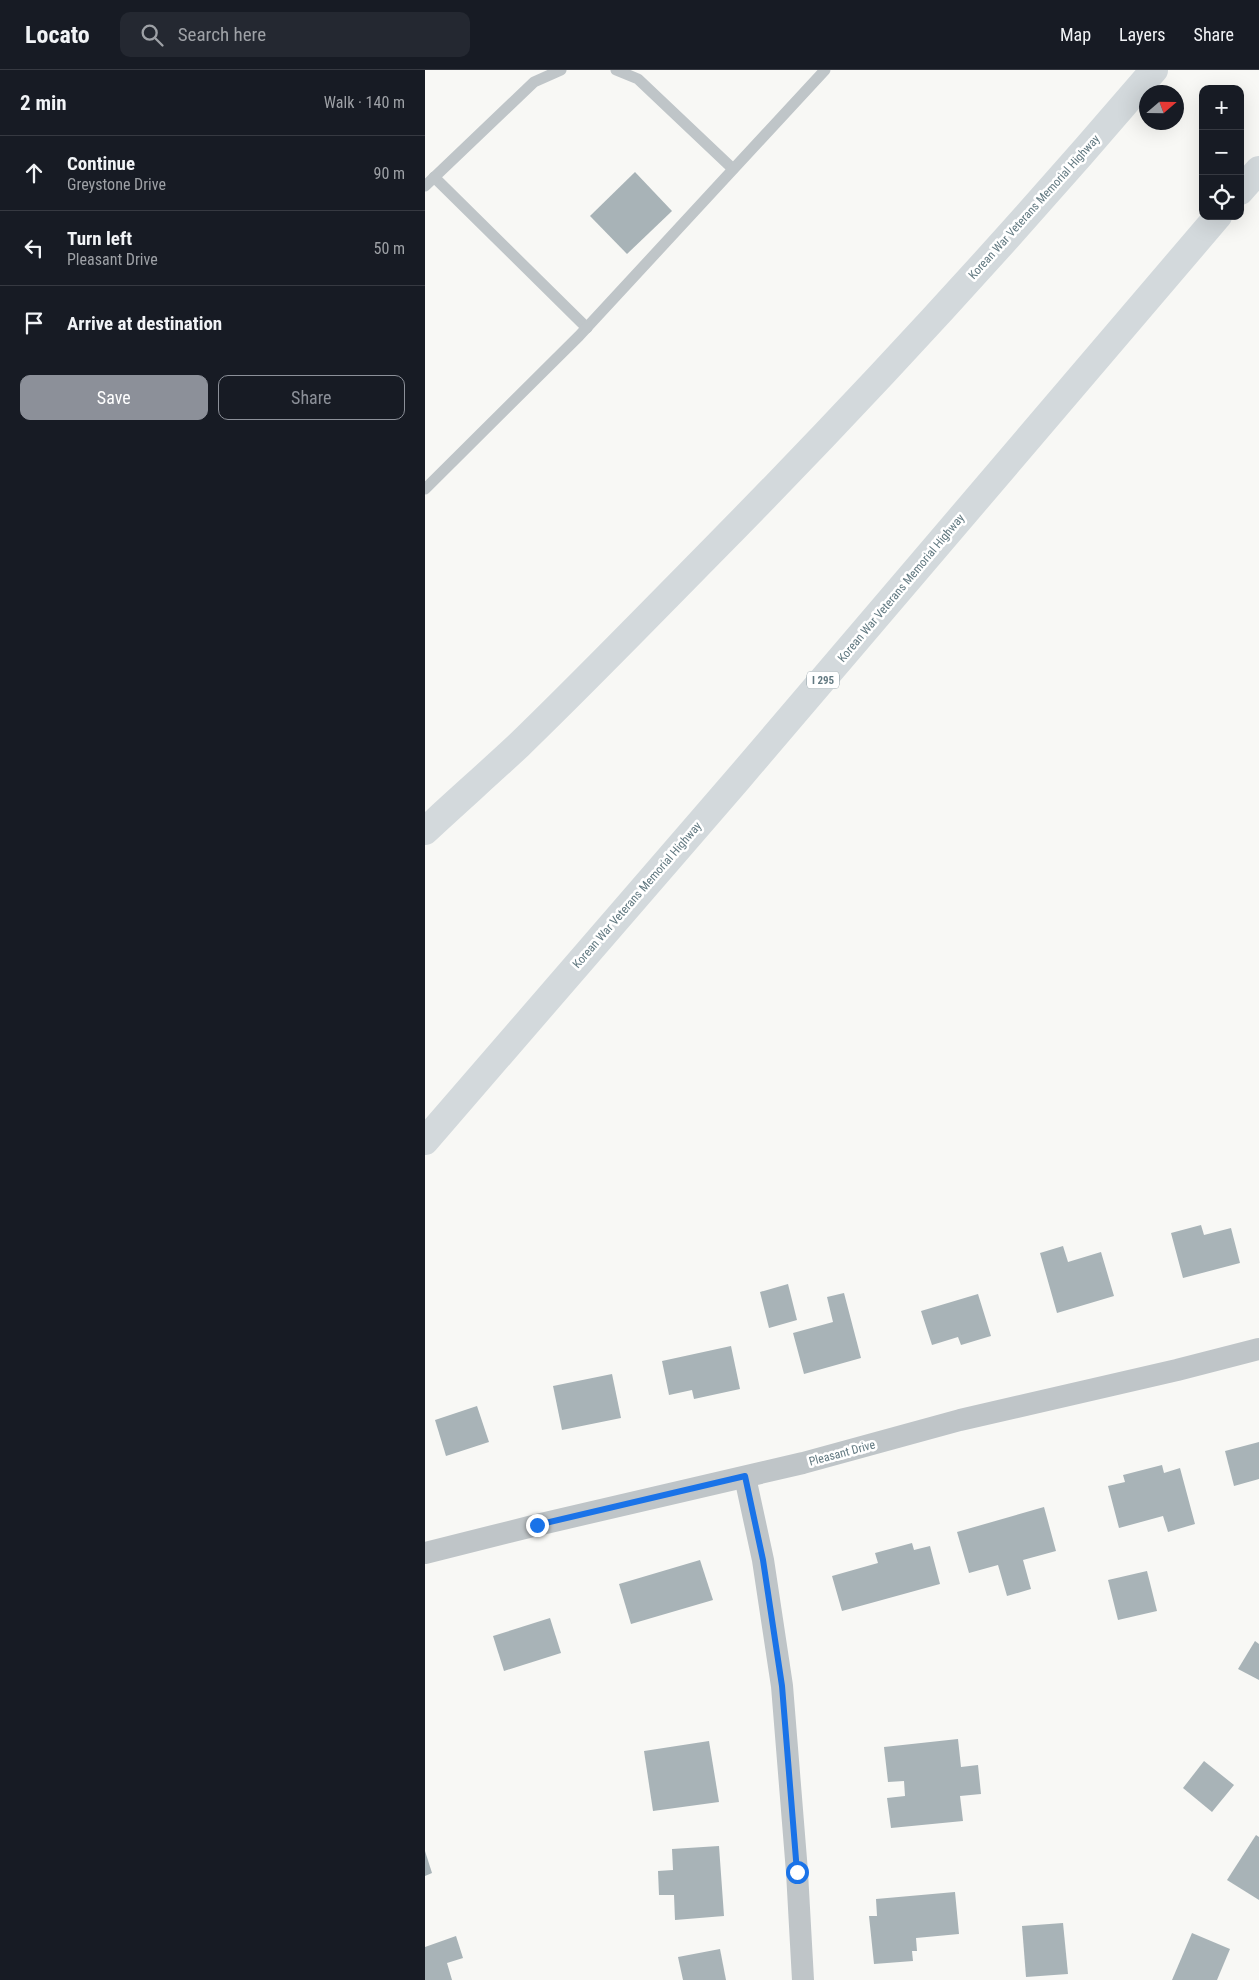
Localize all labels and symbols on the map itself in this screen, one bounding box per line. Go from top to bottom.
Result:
north arrow [1139,85,1184,130]
street label: Korean War Veterans Memorial Highway [965,132,1103,282]
street label: Korean War Veterans Memorial Highway [835,511,967,665]
road number: I 295 [807,672,839,688]
street label: Korean War Veterans Memorial Highway [570,819,704,971]
street label: Pleasant Drive [807,1437,877,1469]
route end [526,1514,549,1537]
route start [786,1861,809,1884]

